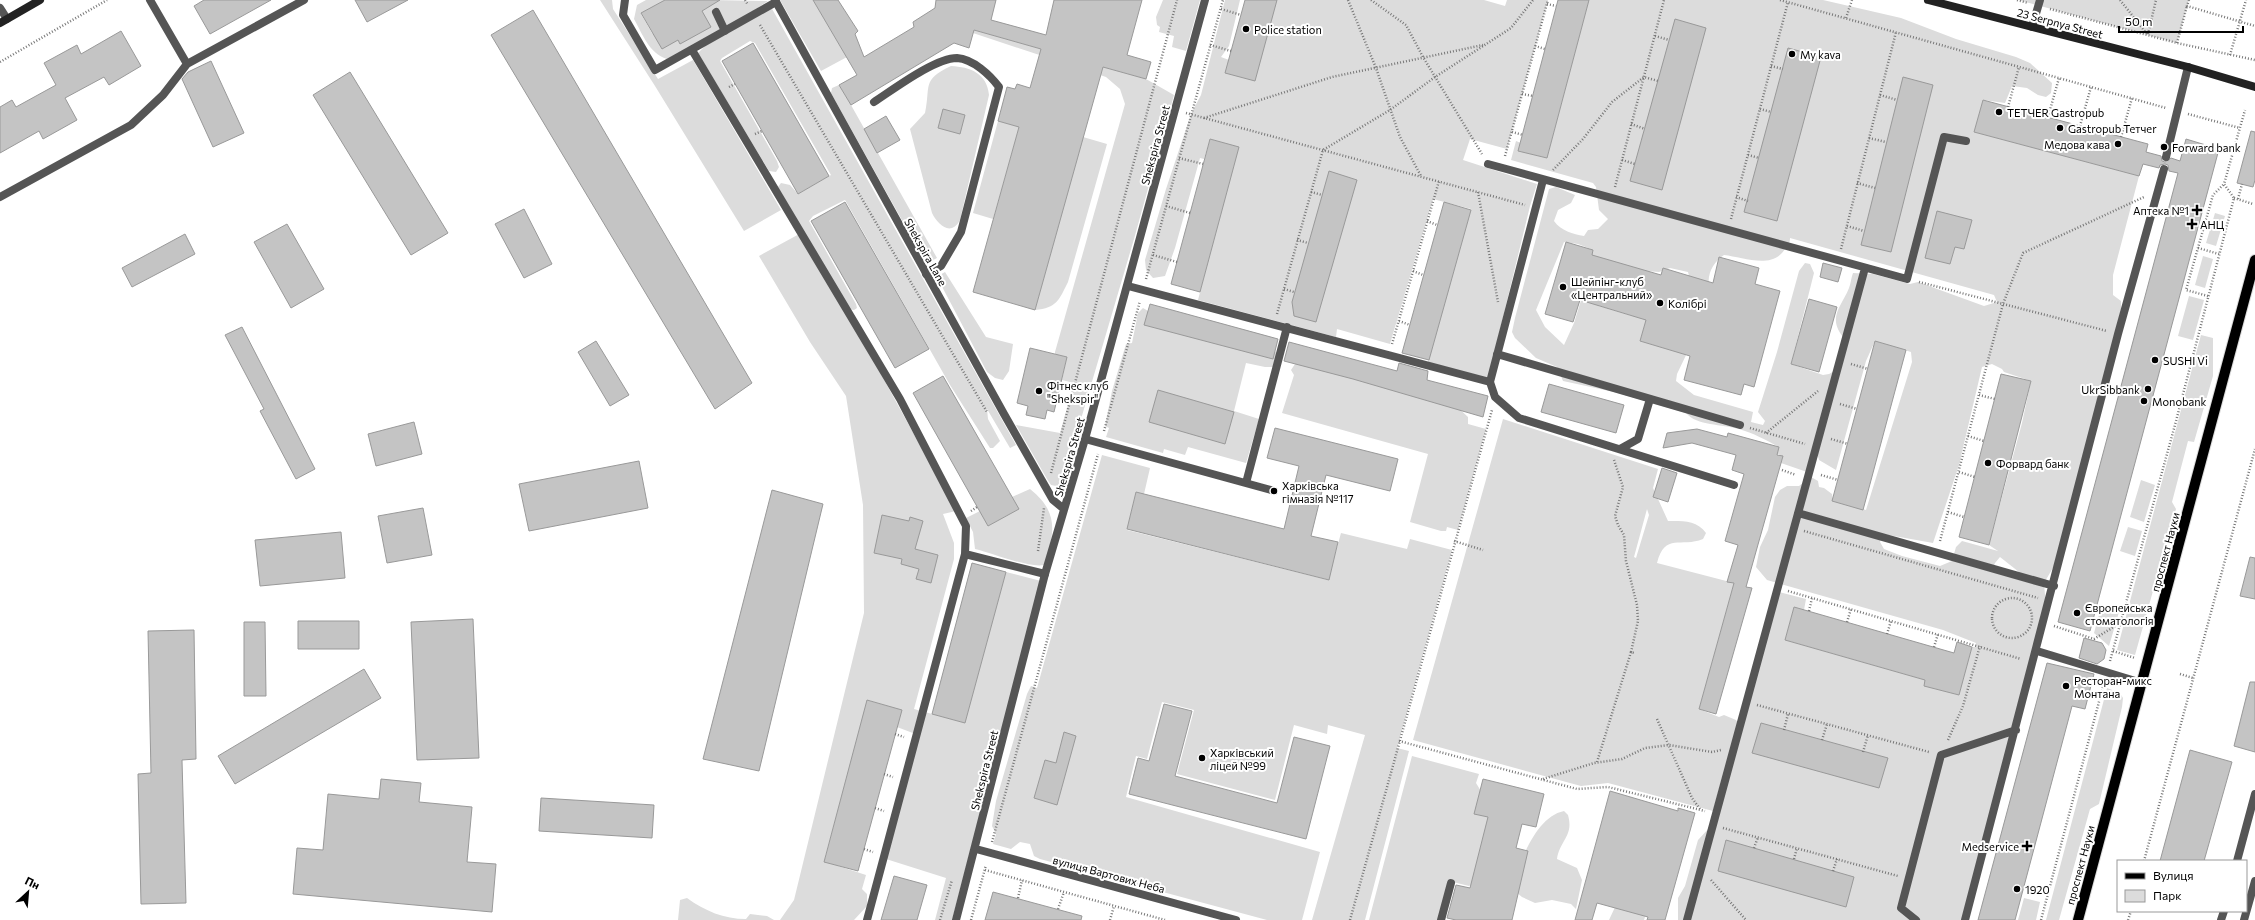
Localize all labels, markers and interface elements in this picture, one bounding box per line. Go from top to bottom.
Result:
street label: 23 Serpnya Street [2016,5,2105,41]
scale bar [2119,8,2243,34]
text: 50 m [2125,14,2153,28]
place label: Police station [1254,23,1322,36]
marker: Police station [1241,24,1251,34]
place label: My kava [1800,48,1841,61]
marker: My kava [1787,49,1797,59]
street label: Shekspira Street [1138,103,1172,186]
place label: ТЕТЧЕR Gastropub [2007,106,2104,119]
marker: ТЕТЧЕR Gastropub [1994,107,2004,117]
place label: Gastropub Teтчеr [2068,122,2157,135]
marker: Gastropub Teтчеr [2055,123,2065,133]
place label: Медова кава [2044,138,2110,151]
marker: Медова кава [2113,139,2123,149]
place label: Forward bank [2172,141,2241,154]
marker: Forward bank [2159,142,2169,152]
place label: Аптека №1 [2133,204,2189,217]
marker: Аптека №1 [2192,205,2202,215]
street label: Shekspira Lane [902,216,950,288]
place label: АНЦ [2200,218,2225,231]
marker: АНЦ [2187,219,2197,229]
place label: Шейпінг-клуб «Центральний» [1571,275,1652,301]
marker: Шейпінг-клуб «Центральний» [1558,282,1568,292]
place label: Колібрі [1668,297,1707,310]
marker: Колібрі [1655,298,1665,308]
place label: SUSHI Vi [2163,354,2208,367]
marker: SUSHI Vi [2150,355,2160,365]
place label: Фітнес клуб "Shekspir" [1047,379,1109,405]
place label: UkrSibbank [2081,383,2140,396]
marker: UkrSibbank [2143,384,2153,394]
marker: Фітнес клуб "Shekspir" [1034,386,1044,396]
place label: Monobank [2152,395,2207,408]
marker: Monobank [2139,396,2149,406]
street label: Shekspira Street [1051,415,1087,498]
place label: Форвард банк [1996,457,2070,470]
marker: Форвард банк [1983,458,1993,468]
place label: Харківська гімназія №117 [1282,479,1354,505]
marker: Харківська гімназія №117 [1269,486,1279,496]
street label: проспект Науки [2148,511,2182,593]
place label: Європейська стоматологія [2085,601,2154,627]
marker: Європейська стоматологія [2072,608,2082,618]
place label: Ресторан-микс Монтана [2074,674,2152,700]
marker: Ресторан-микс Монтана [2061,681,2071,691]
street label: Shekspira Street [968,728,1000,811]
place label: Харківський ліцей №99 [1210,746,1274,772]
marker: Харківський ліцей №99 [1197,753,1207,763]
street label: проспект Науки [2063,824,2097,906]
place label: Medservice [1961,840,2019,853]
marker: Medservice [2022,841,2032,851]
street label: вулиця Вартових Неба [1052,853,1166,895]
legend [2117,860,2247,912]
text: Вулиця [2153,868,2194,882]
north arrow [8,872,48,912]
text: Пн [23,874,42,892]
place label: 1920 [2025,883,2050,896]
marker: 1920 [2012,884,2022,894]
text: Парк [2153,888,2182,902]

